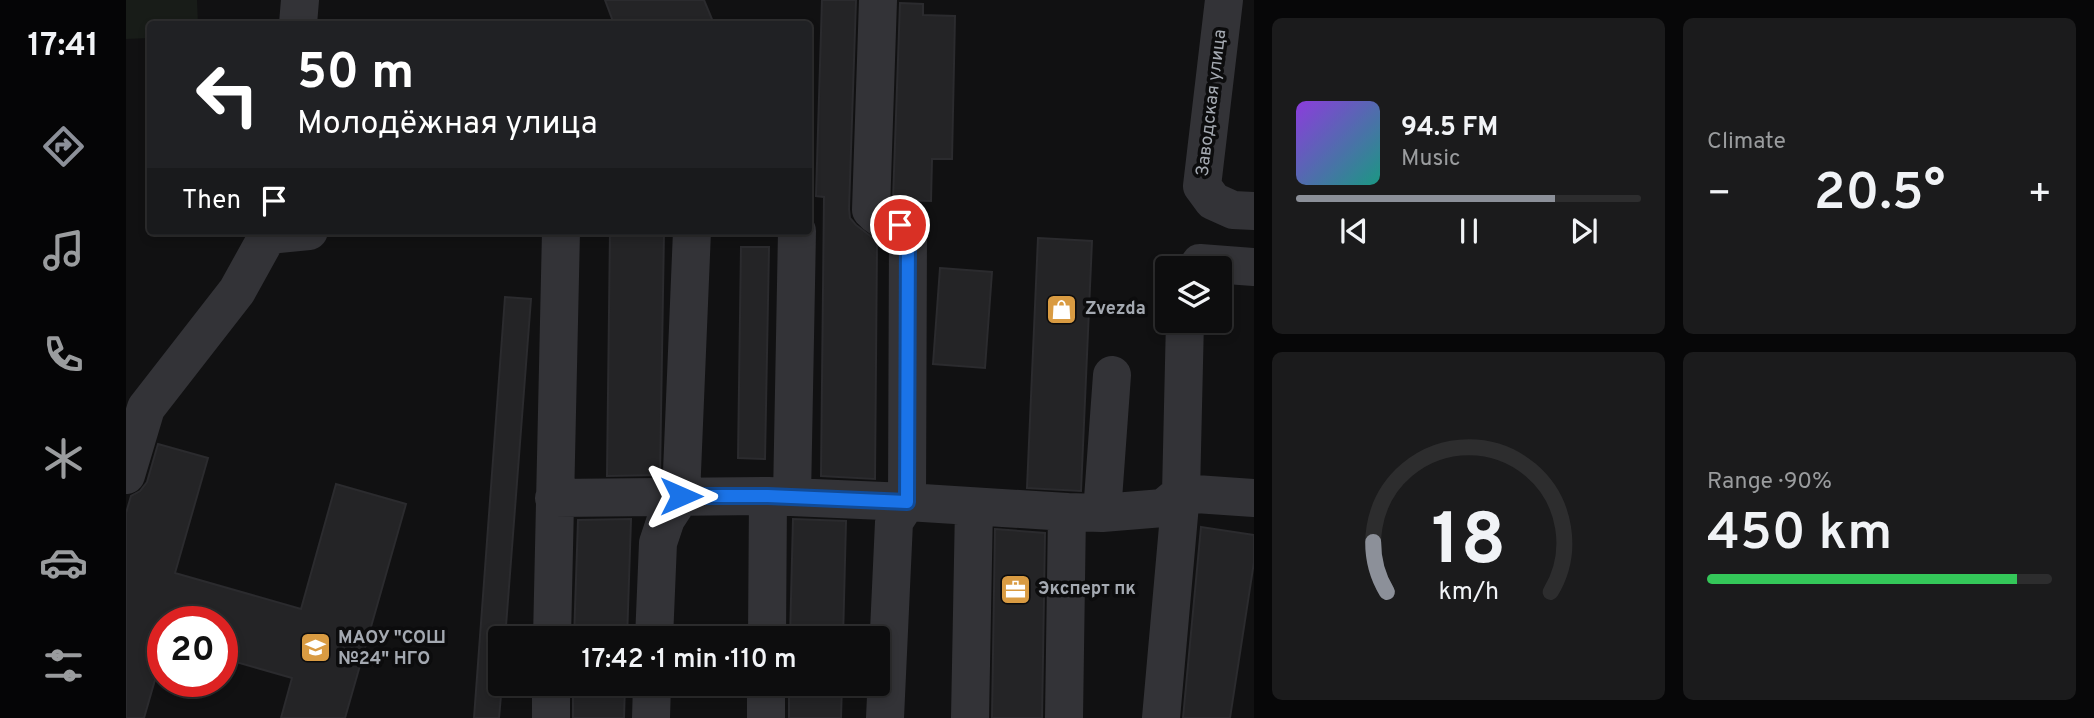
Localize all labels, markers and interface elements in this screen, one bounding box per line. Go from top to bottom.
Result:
text: 17:41 [27,27,99,67]
street label: Заводская улица [1192,28,1232,178]
text: 50 m [297,44,414,106]
icon: left [182,49,273,140]
text: Молодёжная улица [297,105,598,145]
text: 94.5 FM [1401,112,1498,145]
icon: directions [39,122,88,171]
text: Climate [1707,128,1786,157]
text: Music [1401,145,1461,174]
text: 20.5° [1814,162,1945,228]
text: − [1707,171,1732,220]
text: + [2027,171,2052,220]
icon: arrive [255,182,293,220]
text: Then [182,185,241,218]
pin [870,195,930,255]
icon: arrive [881,206,919,244]
icon: previous [1335,212,1373,250]
icon: pause [1450,212,1488,250]
icon: next [1565,212,1603,250]
icon: music [39,226,88,275]
map controls [1155,256,1232,333]
button: layers [1155,256,1232,333]
shop icon: Zvezda [1045,292,1079,326]
place label: Zvezda [1085,298,1146,321]
icon: phone [39,330,88,379]
icon: climate [39,434,88,483]
position arrow [644,459,718,533]
text: Range · 90% [1707,468,1832,497]
text: 18 [1431,498,1506,590]
text: 450 km [1707,502,1892,568]
icon: car [39,538,88,587]
office icon: Эксперт пк [998,572,1032,606]
text: km/h [1438,577,1499,609]
place label: Эксперт пк [1038,578,1136,601]
speed limit sign: 20 [147,606,238,697]
place label: МАОУ "СОШ №24" НГО [338,627,446,671]
school or university icon: МАОУ "СОШ №24" НГО [298,631,332,665]
icon: filters [39,641,88,690]
text: 17:42 · 1 min · 110 m [581,644,797,677]

